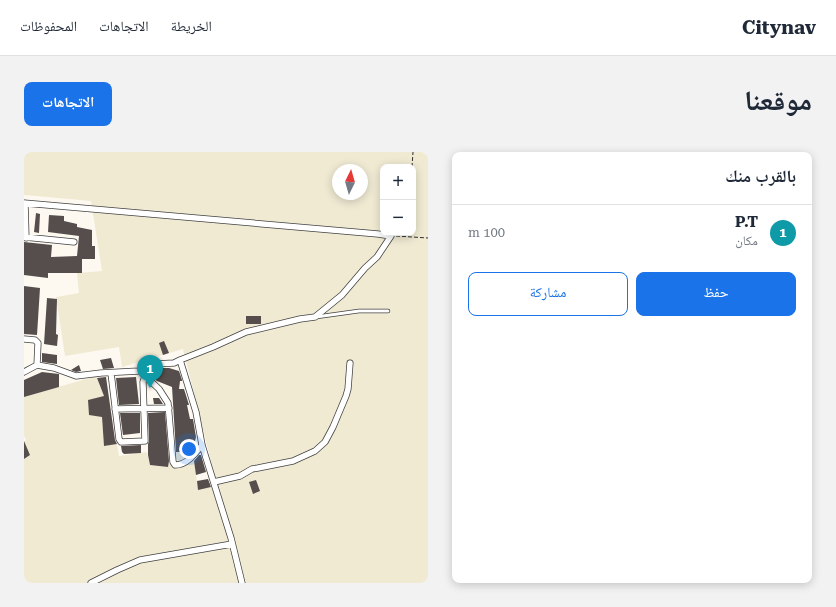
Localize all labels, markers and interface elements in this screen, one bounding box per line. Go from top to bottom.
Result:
text: Citynav [742,16,816,39]
text: المحفوظات [20,18,77,34]
text: الاتجاهات [99,18,149,34]
text: الخريطة [171,18,212,34]
button: الاتجاهات [24,82,112,126]
text: موقعنا [744,84,812,117]
north arrow [332,164,368,200]
map controls [380,164,416,236]
button: + [380,164,416,200]
text: بالقرب منك [725,166,796,186]
button: − [380,200,416,236]
text: P.T [735,213,758,231]
text: 100 m [468,225,505,240]
text: 1 [779,225,787,240]
text: مكان [735,233,758,248]
button: مشاركة [468,272,628,316]
button: حفظ [636,272,796,316]
pin: 1 [137,355,163,388]
your location [179,439,199,459]

